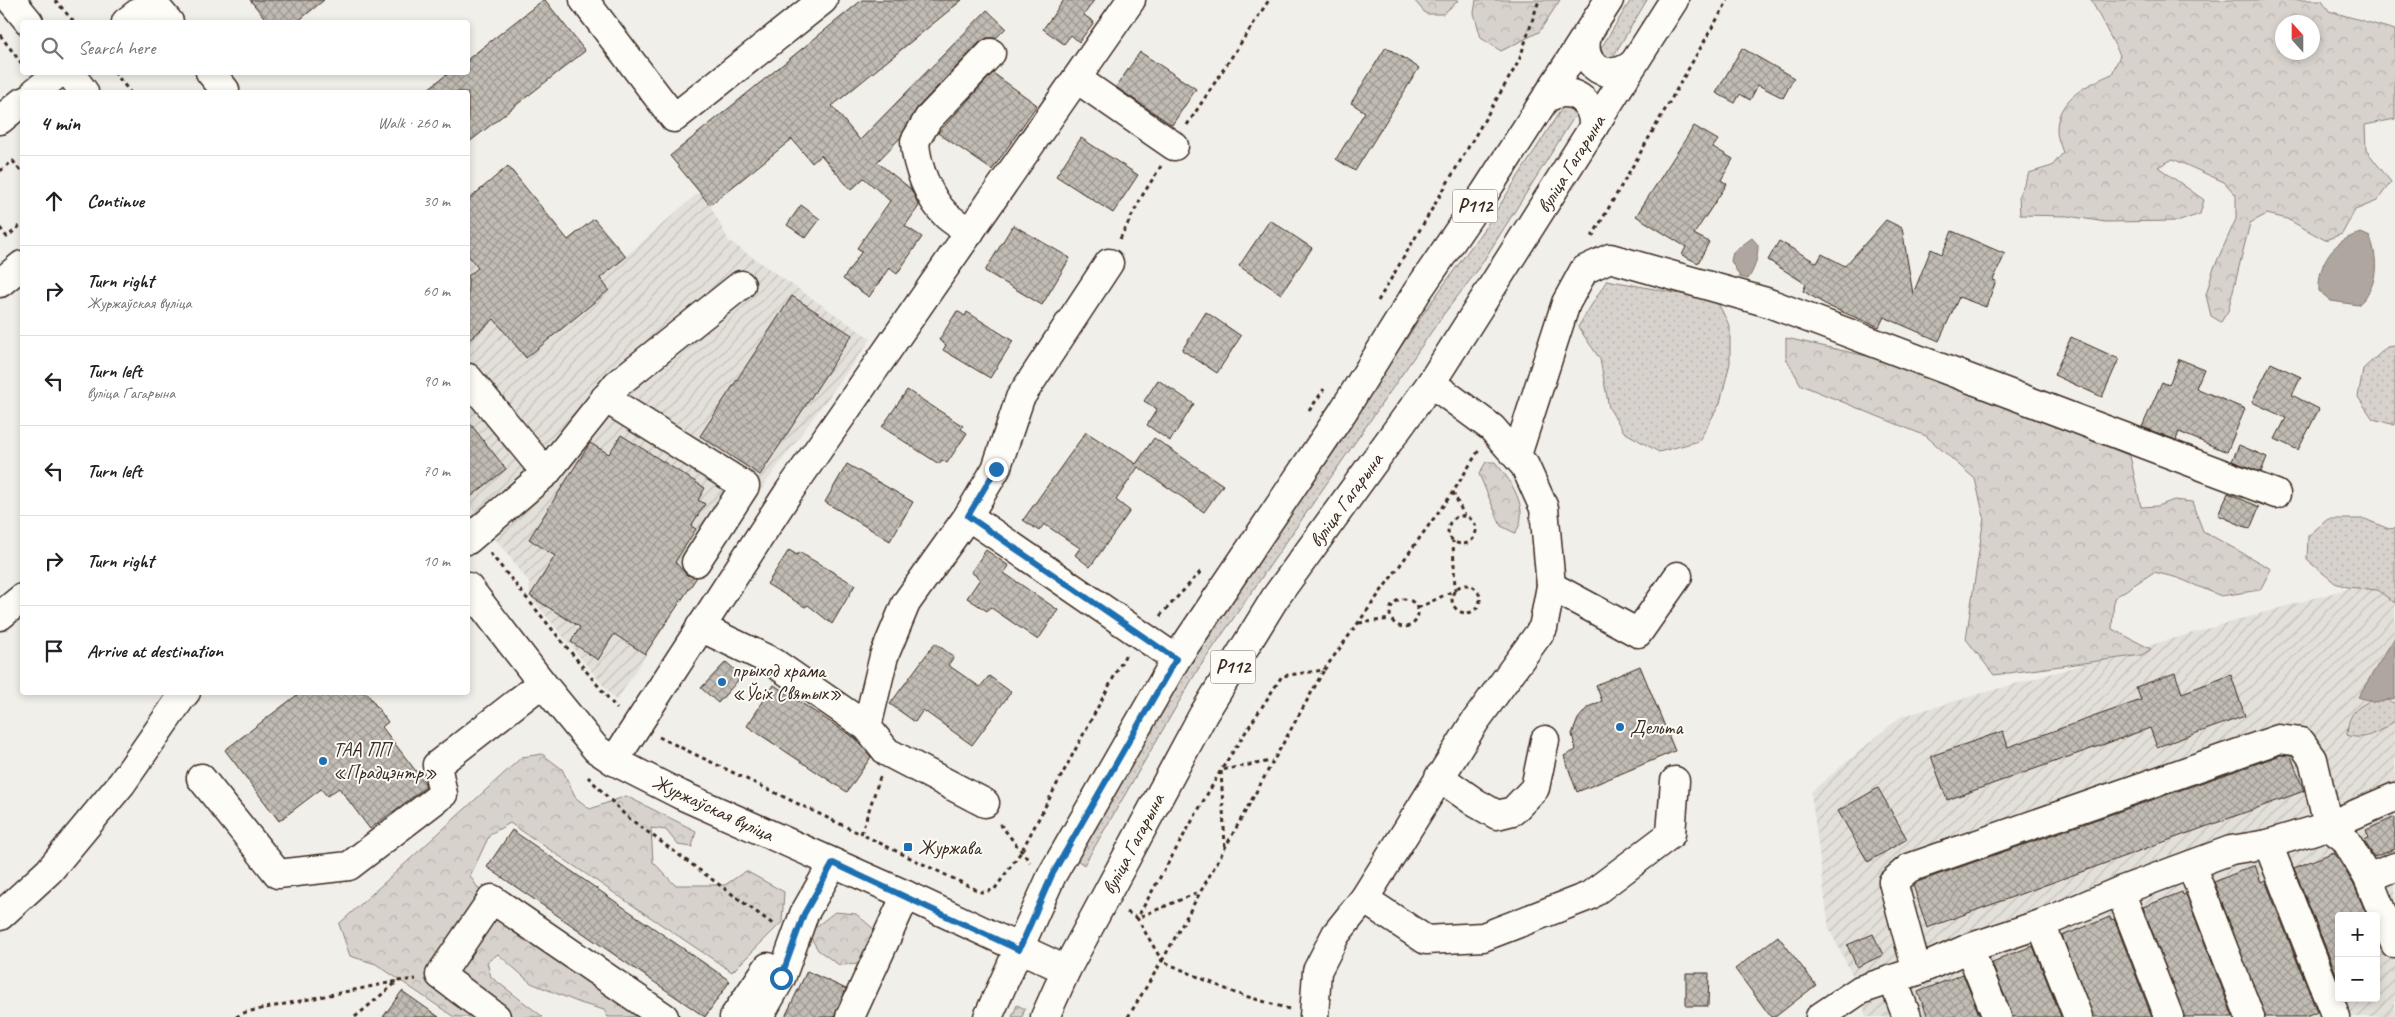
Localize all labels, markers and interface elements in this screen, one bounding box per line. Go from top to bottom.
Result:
north arrow [2275,15,2320,60]
search box [20,20,470,75]
icon: search [38,34,66,62]
text: Search here [78,36,155,60]
text: 4 min [40,110,80,136]
street label: вуліца Гагарына [1531,110,1611,217]
text: Walk · 260 m [378,113,450,133]
icon: ahead [40,187,68,215]
text: Continue [87,189,144,213]
road number: Р112 [1452,190,1498,222]
text: 30 m [423,191,450,211]
text: Turn right [87,269,154,293]
icon: right [40,277,68,305]
text: 60 m [423,281,450,301]
text: Журжаўская вуліца [87,293,192,313]
text: Turn left [87,359,142,383]
icon: left [40,367,68,395]
text: 90 m [423,371,450,391]
text: вуліца Гагарына [87,383,175,403]
street label: вуліца Гагарына [1303,447,1389,552]
icon: left [40,457,68,485]
route end [985,458,1008,481]
text: Turn left [87,459,142,483]
text: 70 m [423,461,450,481]
icon: right [40,547,68,575]
text: Turn right [87,549,154,573]
text: 10 m [423,551,450,571]
icon: arrive [40,637,68,665]
text: Arrive at destination [87,639,223,663]
road number: Р112 [1210,650,1256,684]
place label: прыход храма «Ўсіх Святых» [732,658,842,706]
marker: прыход храма «Ўсіх Святых» [716,676,728,688]
place label: Дельта [1630,715,1684,740]
marker: Дельта [1614,721,1626,733]
place label: ТАА ПП «Прадцэнтр» [333,737,437,785]
marker: ТАА ПП «Прадцэнтр» [317,755,329,767]
street label: Журжаўская вуліца [648,769,779,847]
street label: вуліца Гагарына [1096,788,1171,899]
place label: Журжава [918,835,983,860]
marker: Журжава [902,841,914,853]
map controls [2335,912,2380,1002]
button: + [2335,912,2380,957]
button: − [2335,957,2380,1002]
route start [770,967,793,990]

